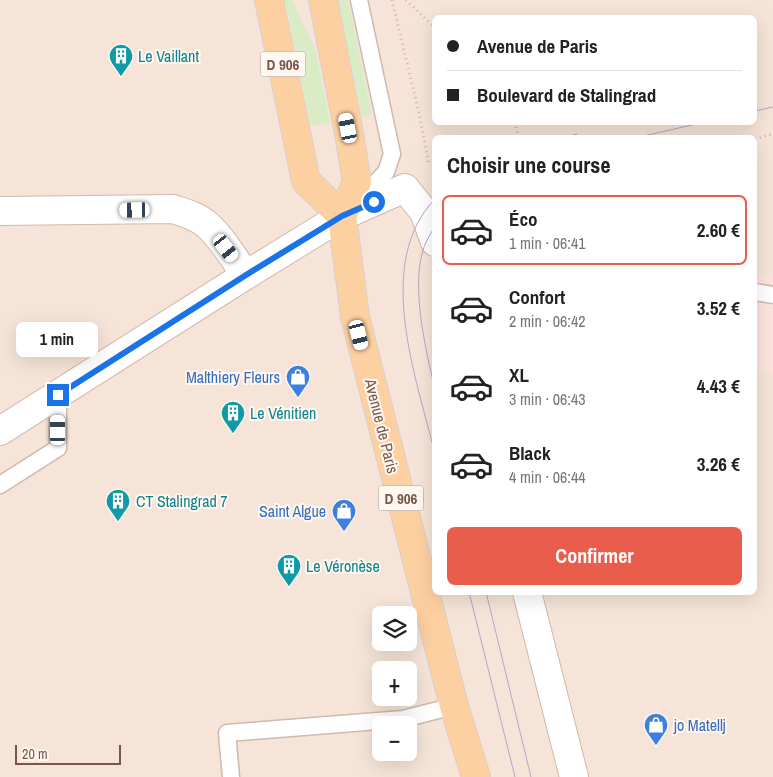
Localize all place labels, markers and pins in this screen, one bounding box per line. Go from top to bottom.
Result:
building icon: Le Vaillant [108,43,134,77]
place label: Le Vaillant [138,45,199,67]
shop icon: Malthiery Fleurs [285,364,311,398]
place label: Malthiery Fleurs [186,366,280,388]
building icon: Le Vénitien [220,400,246,434]
place label: Le Vénitien [250,402,316,424]
building icon: CT Stalingrad 7 [105,488,131,522]
place label: CT Stalingrad 7 [136,490,228,512]
shop icon: Saint Algue [331,498,357,532]
place label: Saint Algue [259,500,326,522]
building icon: Le Véronèse [276,553,302,587]
place label: Le Véronèse [306,555,380,577]
shop icon: jo Matellj [643,712,669,746]
place label: jo Matellj [673,714,726,736]

